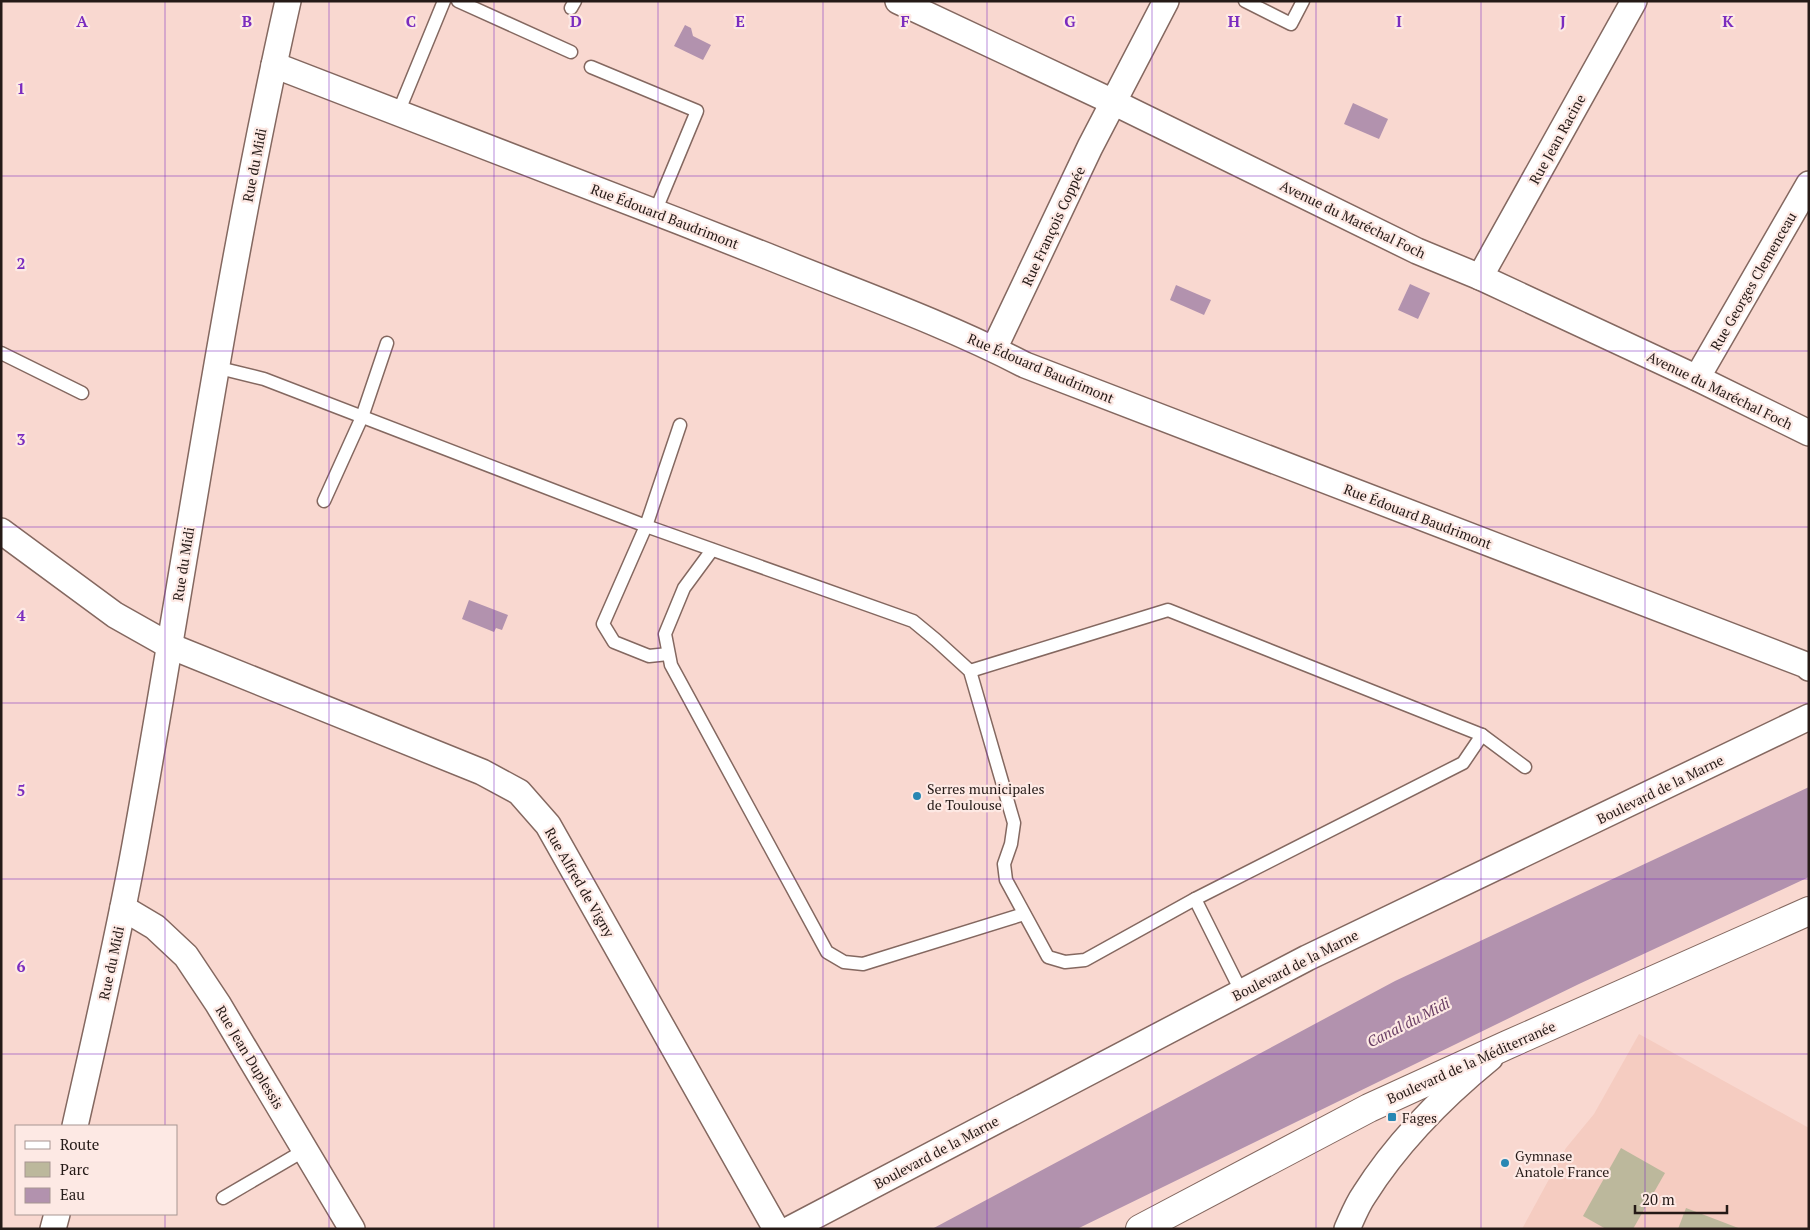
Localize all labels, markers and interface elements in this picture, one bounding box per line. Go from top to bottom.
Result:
text: A [76,10,88,32]
text: B [242,10,252,32]
text: C [406,10,416,32]
text: D [570,10,582,32]
text: E [735,10,745,32]
text: F [900,10,910,32]
text: G [1064,10,1076,32]
text: H [1228,10,1240,32]
text: I [1396,10,1402,32]
text: J [1560,10,1566,32]
text: K [1722,10,1734,32]
text: 1 [16,77,26,99]
street label: Rue Jean Racine [1524,91,1590,187]
street label: Rue du Midi [238,126,270,204]
street label: Rue François Coppée [1017,163,1089,289]
street label: Avenue du Maréchal Foch [1277,175,1429,263]
street label: Rue Édouard Baudrimont [588,179,742,253]
street label: Rue Georges Clemenceau [1705,208,1801,354]
text: 2 [16,252,26,274]
street label: Rue Édouard Baudrimont [965,329,1118,408]
street label: Avenue du Maréchal Foch [1644,346,1796,434]
text: 3 [16,428,26,450]
street label: Rue Édouard Baudrimont [1341,479,1495,553]
street label: Rue du Midi [168,525,198,603]
text: 4 [16,604,26,626]
street label: Boulevard de la Marne [1593,750,1727,828]
text: 5 [16,779,26,801]
place label: Serres municipales de Toulouse [927,779,1045,814]
marker: Serres municipales de Toulouse [911,790,923,802]
street label: Rue Alfred de Vigny [541,824,620,941]
street label: Rue du Midi [94,924,128,1002]
street label: Boulevard de la Marne [1229,925,1361,1005]
text: 6 [16,955,26,977]
water label: Canal du Midi [1363,992,1454,1051]
street label: Rue Jean Duplessis [212,1002,288,1112]
street label: Boulevard de la Méditerranée [1384,1016,1558,1108]
place label: Fages [1402,1108,1437,1127]
street label: Boulevard de la Marne [870,1111,1002,1193]
marker: Fages [1386,1111,1398,1123]
legend [15,1125,178,1215]
text: Route [60,1134,99,1154]
place label: Gymnase Anatole France [1515,1146,1609,1181]
marker: Gymnase Anatole France [1499,1157,1511,1169]
text: Parc [60,1159,89,1179]
scale bar [1635,1182,1728,1214]
text: Eau [60,1184,85,1204]
text: 20 m [1642,1189,1675,1209]

